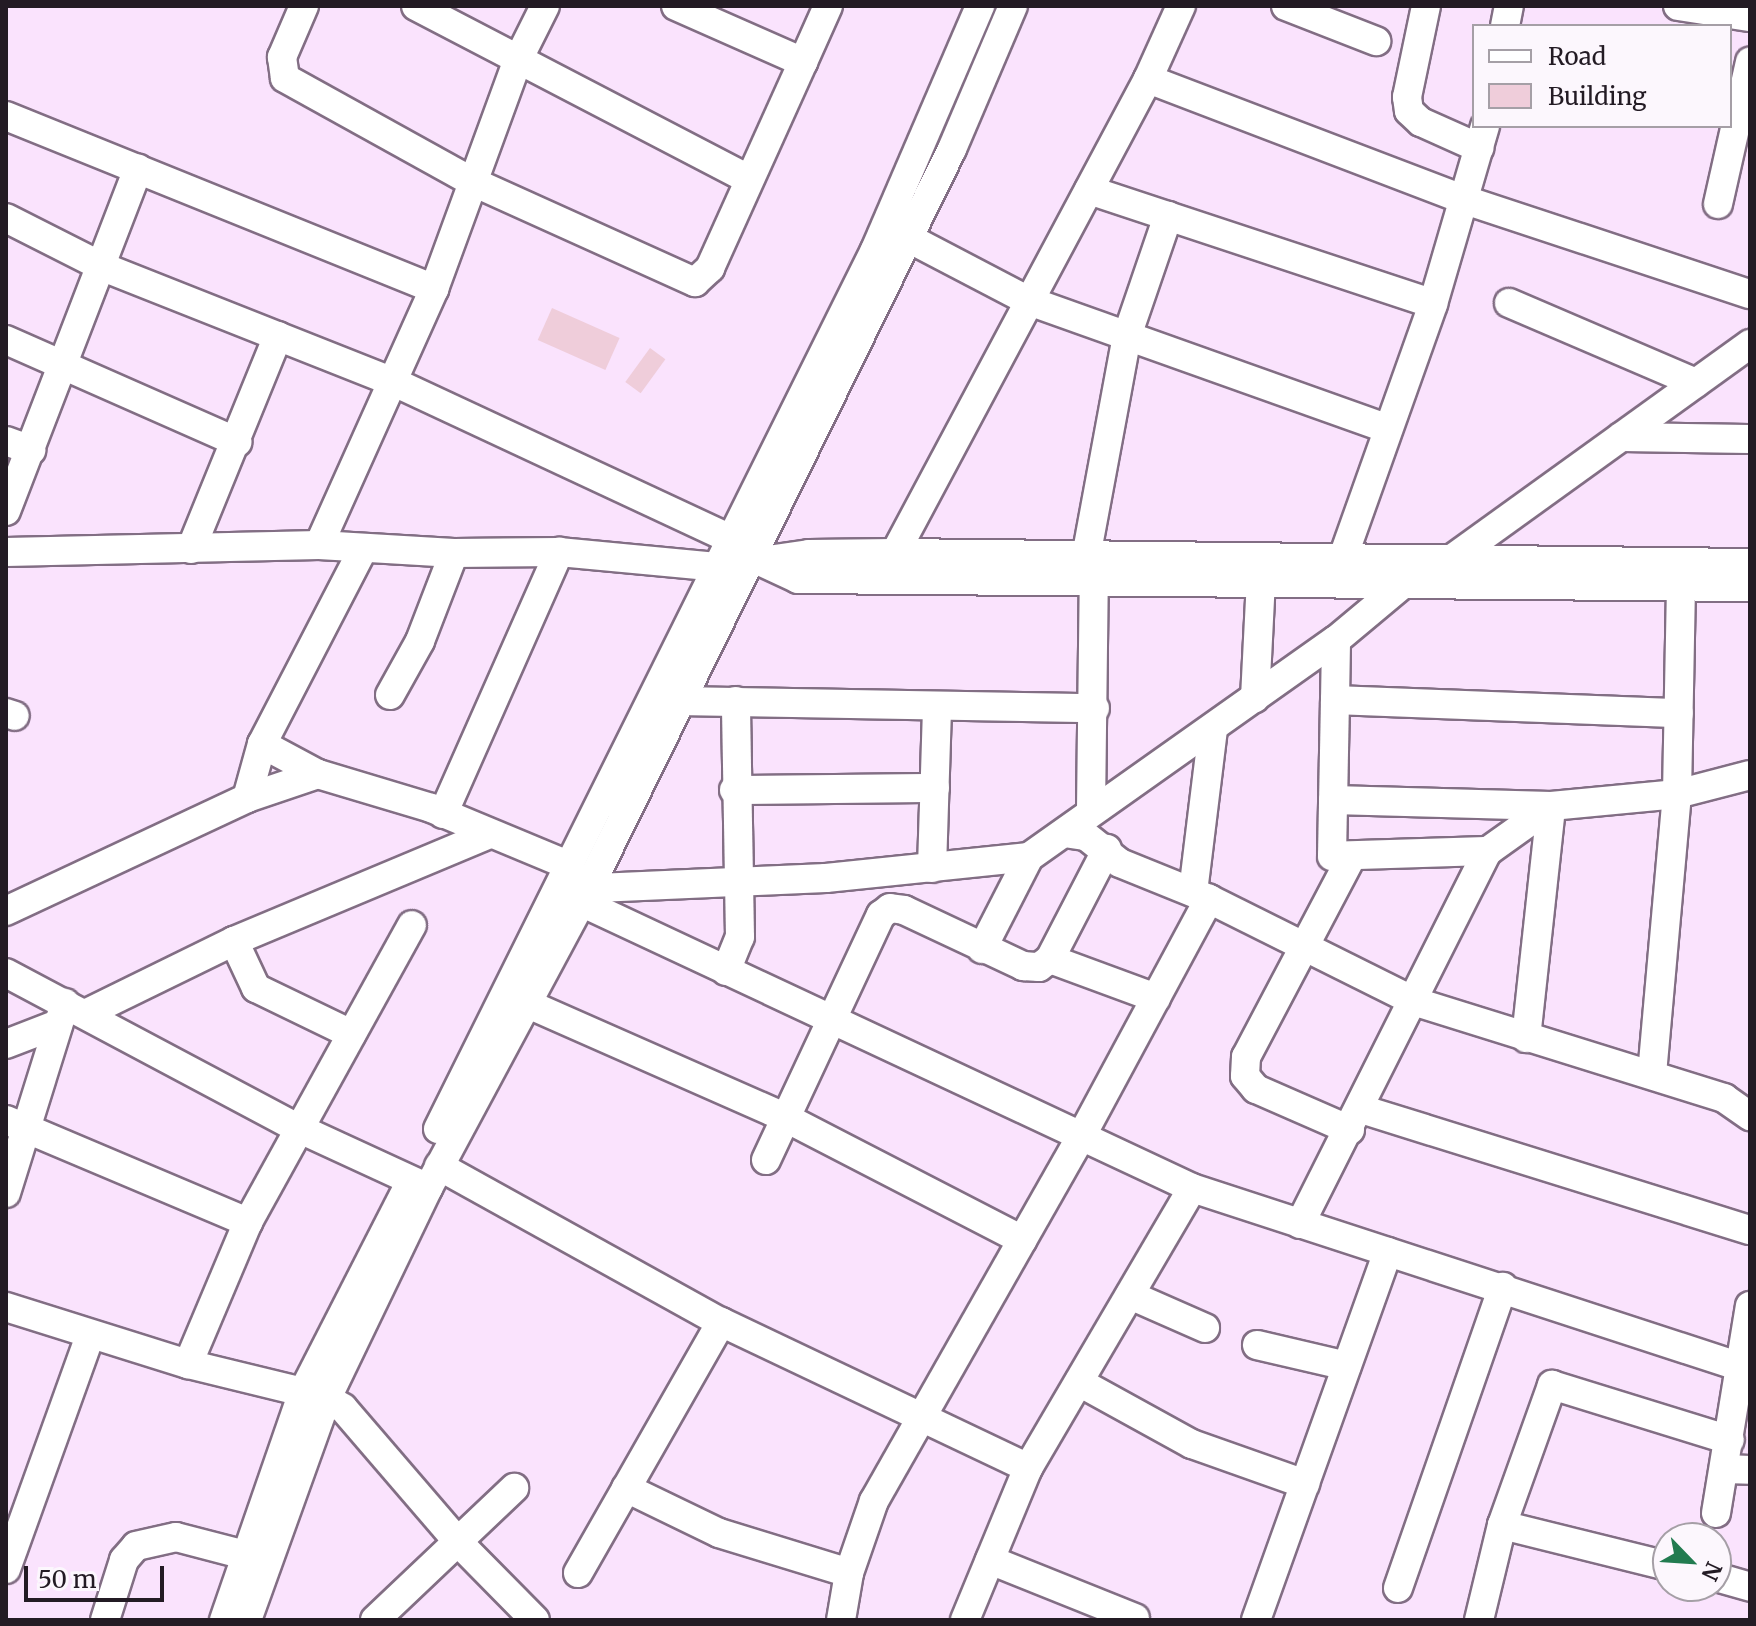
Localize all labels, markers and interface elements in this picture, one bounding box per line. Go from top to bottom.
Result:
legend [1472,24,1732,128]
text: Road [1548,41,1606,72]
text: Building [1548,81,1647,112]
north arrow [1652,1522,1732,1602]
scale bar [28,1550,168,1600]
text: N [1696,1557,1728,1585]
text: 50 m [38,1564,97,1595]

